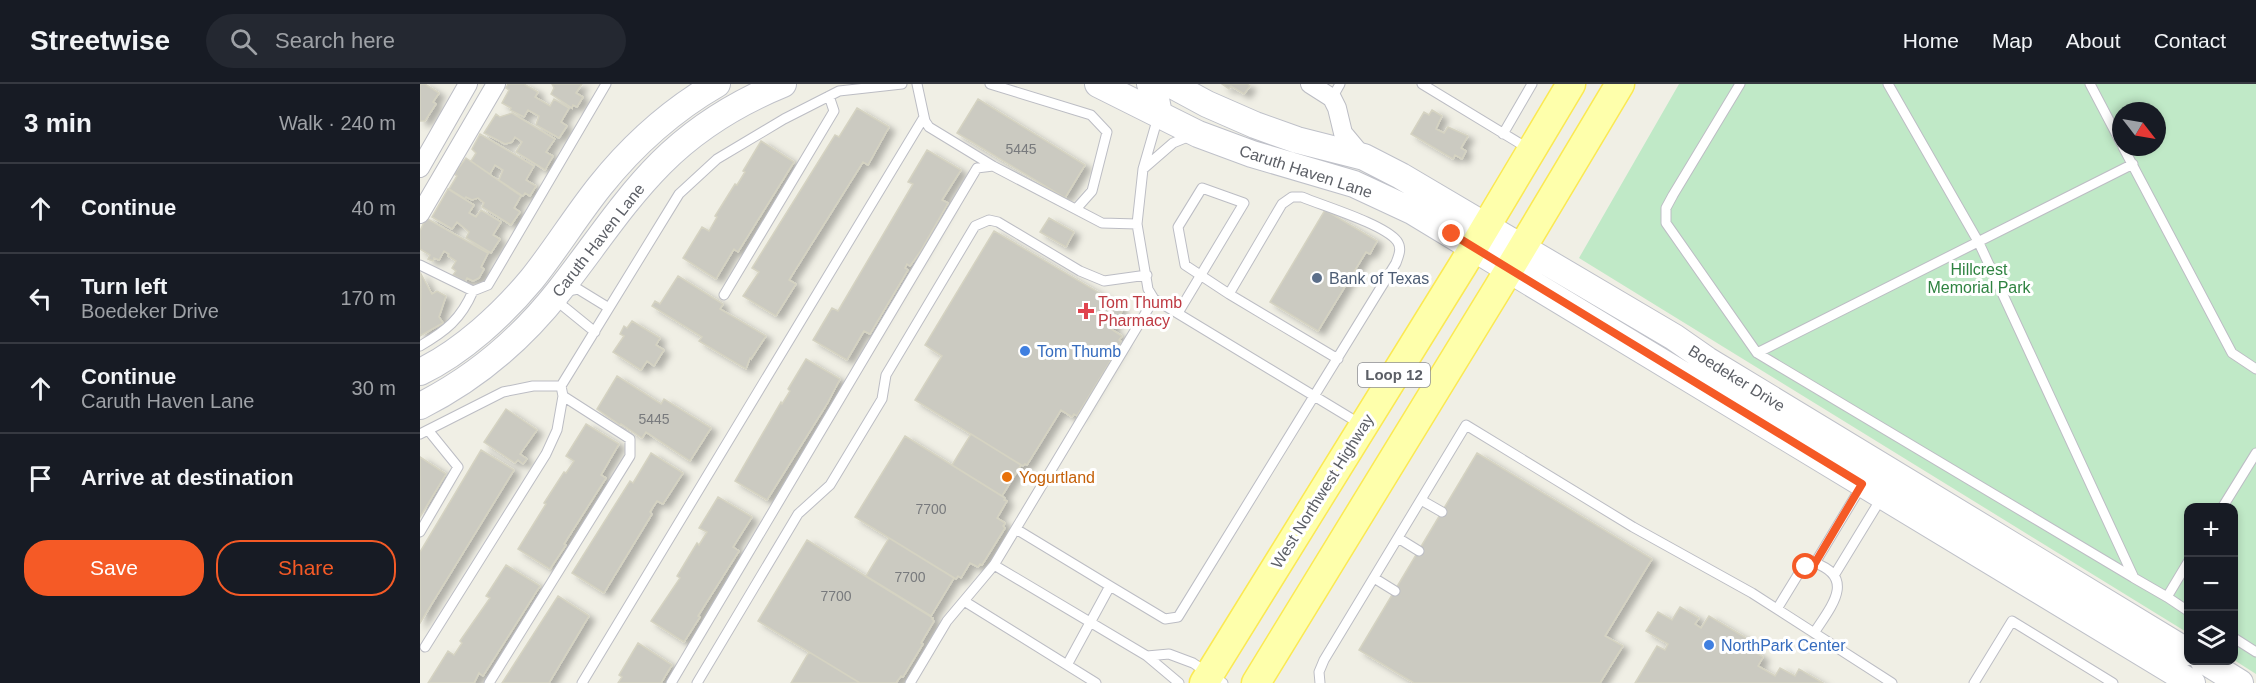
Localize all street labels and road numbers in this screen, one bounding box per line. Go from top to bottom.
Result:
street label: Caruth Haven Lane [1237,142,1375,201]
street label: Caruth Haven Lane [549,180,648,300]
street label: Boedeker Drive [1685,342,1788,415]
road number: Loop 12 [1358,363,1430,387]
street label: West Northwest Highway [1268,411,1377,571]

